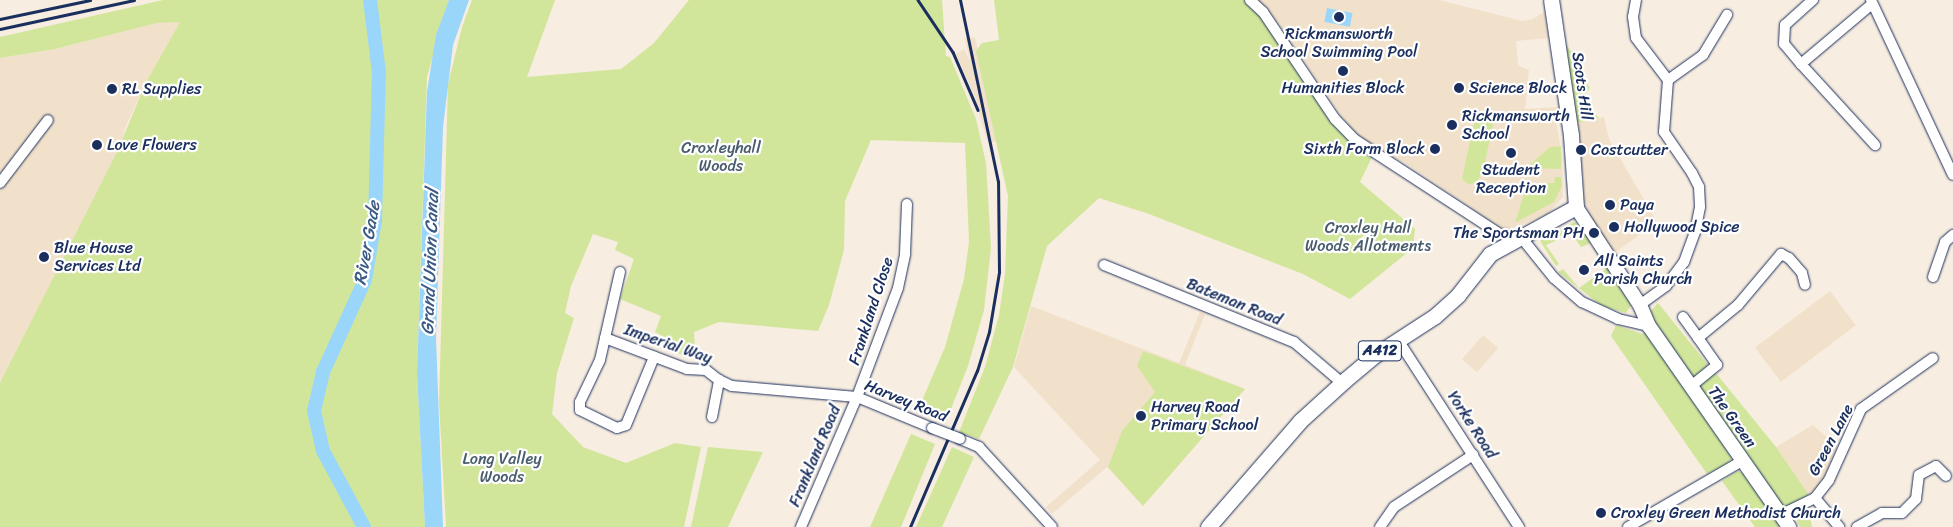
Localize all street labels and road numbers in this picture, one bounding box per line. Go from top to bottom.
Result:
street label: Scots Hill [1568,51,1596,121]
street label: Frankland Close [844,255,898,367]
street label: Bateman Road [1184,274,1284,330]
street label: Imperial Way [622,320,714,368]
road number: A412 [1358,338,1402,364]
street label: Harvey Road [861,376,951,426]
street label: The Green [1704,382,1760,452]
street label: Yorke Road [1443,387,1501,463]
street label: Green Lane [1804,401,1858,479]
street label: Frankland Road [785,402,845,510]

